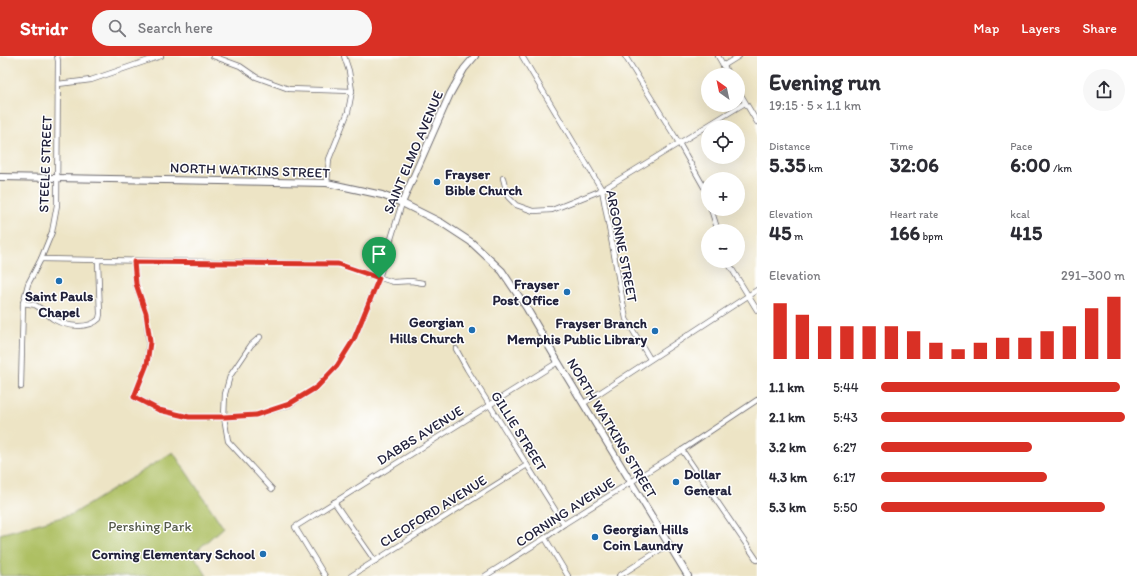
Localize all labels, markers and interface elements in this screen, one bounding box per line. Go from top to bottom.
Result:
search box [92,10,372,46]
text: Stridr [20,17,68,40]
icon: search [106,17,128,39]
text: Search here [138,19,213,37]
text: Map [974,20,999,37]
text: Layers [1021,20,1060,37]
text: Share [1082,20,1117,37]
north arrow [701,68,745,112]
map controls [701,68,745,268]
text: Evening run [769,69,881,96]
button: share [1083,69,1125,111]
street label: SAINT ELMO AVENUE [380,88,447,216]
text: 19:15 · 5 × 1.1 km [769,98,861,113]
street label: STEELE STREET [35,115,56,213]
button: locate [701,120,745,164]
text: Distance [769,140,810,153]
text: Time [890,140,913,153]
text: Pace [1010,140,1032,153]
text: 5.35 [769,153,806,177]
text: 32:06 [890,153,939,177]
text: 6:00 [1010,153,1050,177]
street label: NORTH WATKINS STREET [170,159,330,182]
text: km [806,162,823,175]
text: /km [1050,162,1072,175]
place label: Frayser Bible Church [445,166,523,199]
button: + [701,172,745,216]
marker: Frayser Bible Church [432,177,442,187]
street label: ARGONNE STREET [602,188,641,304]
text: Elevation [769,208,813,221]
text: Heart rate [890,208,938,221]
text: kcal [1010,208,1030,221]
text: 45 [769,221,792,245]
text: 166 [890,221,920,245]
text: 415 [1010,221,1042,245]
button: − [701,224,745,268]
text: m [792,230,803,243]
text: bpm [920,230,943,243]
pin [362,237,396,278]
icon: arrive [368,243,390,265]
text: Elevation [769,268,821,283]
text: 291–300 m [1061,268,1125,283]
marker: Saint Pauls Chapel [54,276,64,286]
place label: Frayser Post Office [492,276,559,309]
marker: Frayser Post Office [562,287,572,297]
place label: Saint Pauls Chapel [25,288,93,321]
place label: Georgian Hills Church [390,314,464,347]
place label: Frayser Branch Memphis Public Library [507,315,648,348]
marker: Georgian Hills Church [467,325,477,335]
marker: Frayser Branch Memphis Public Library [650,326,660,336]
street label: NORTH WATKINS STREET [563,355,660,501]
text: 1.1 km [769,380,804,395]
text: 5:44 [833,380,859,395]
street label: GILLIE STREET [487,388,550,475]
street label: DABBS AVENUE [374,402,467,469]
text: 2.1 km [769,410,805,425]
text: 5:43 [833,410,858,425]
text: 3.2 km [769,440,806,455]
text: 6:27 [833,440,856,455]
place label: Dollar General [684,466,732,499]
text: 4.3 km [769,470,807,485]
text: 6:17 [833,470,856,485]
street label: CLEOFORD AVENUE [377,471,490,551]
street label: CORNING AVENUE [513,474,618,551]
marker: Dollar General [671,477,681,487]
text: 5.3 km [769,500,806,515]
text: 5:50 [833,500,858,515]
park label: Pershing Park [108,518,192,535]
place label: Georgian Hills Coin Laundry [603,521,689,554]
marker: Georgian Hills Coin Laundry [590,532,600,542]
place label: Corning Elementary School [92,546,256,563]
marker: Corning Elementary School [258,549,268,559]

